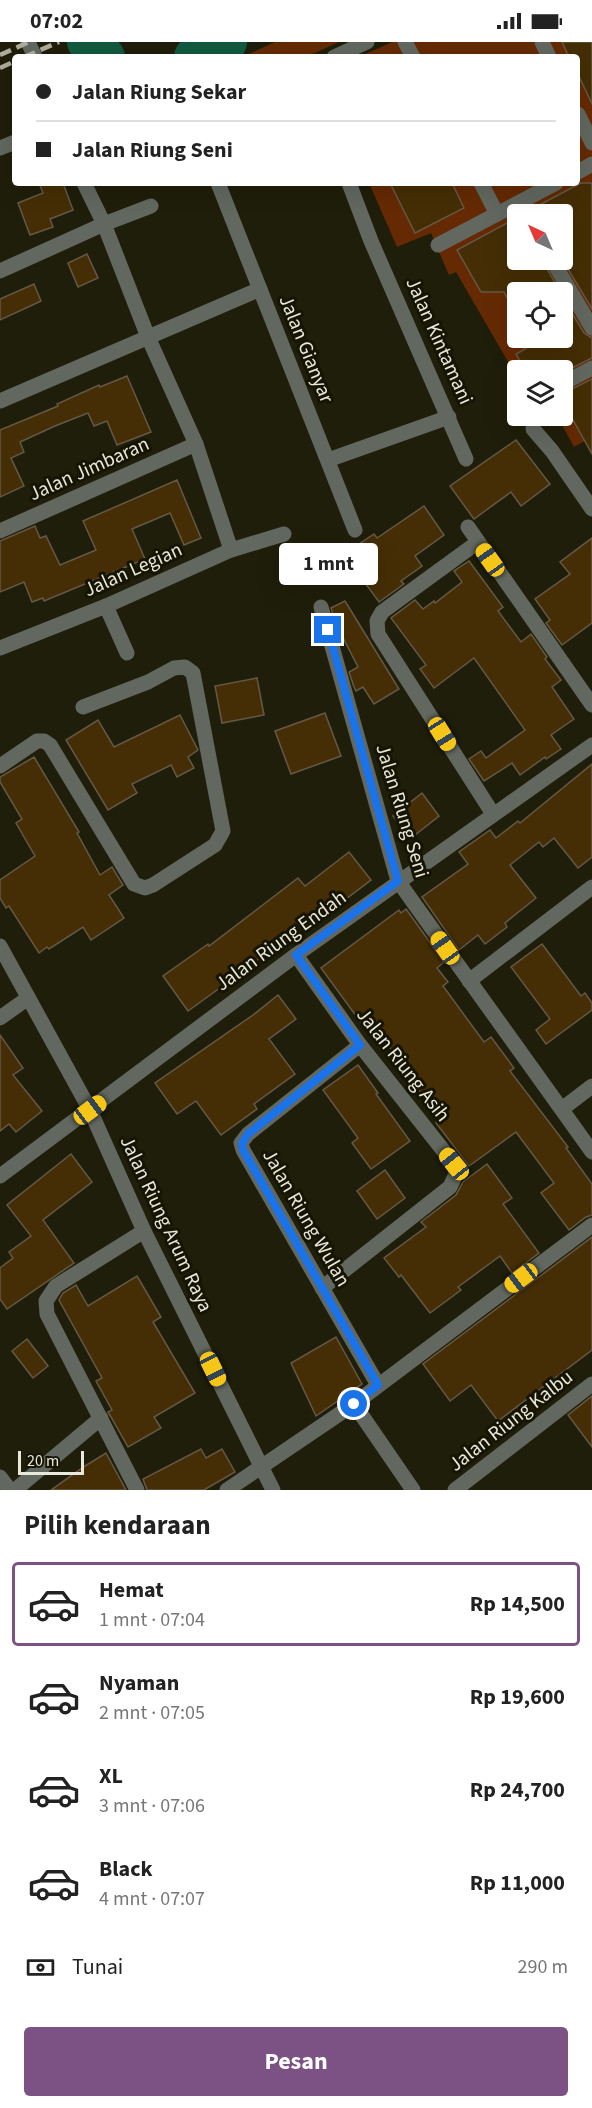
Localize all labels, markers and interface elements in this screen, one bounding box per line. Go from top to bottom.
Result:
text: 07:02 [30,5,83,37]
text: Jalan Riung Sekar [72,76,246,108]
text: Jalan Riung Seni [72,134,233,166]
north arrow [507,204,573,270]
map controls [507,204,573,426]
street label: Jalan Kintamani [399,273,479,409]
button: locate [507,282,573,348]
street label: Jalan Gianyar [272,291,340,407]
button: layers [507,360,573,426]
street label: Jalan Jimbaran [24,430,154,508]
street label: Jalan Legian [79,536,187,604]
car [472,540,508,580]
callout: 1 mnt [278,543,378,585]
text: 1 mnt [303,550,354,578]
route end [314,616,341,643]
car [425,714,459,754]
street label: Jalan Riung Seni [368,741,436,881]
street label: Jalan Riung Endah [210,884,352,998]
car [427,928,463,968]
street label: Jalan Riung Asih [350,1002,456,1128]
car [70,1092,110,1128]
street label: Jalan Riung Arum Raya [113,1131,219,1317]
street label: Jalan Riung Wulan [255,1144,357,1292]
car [436,1144,472,1184]
car [501,1260,541,1296]
car [197,1349,229,1389]
street label: Jalan Riung Kalbu [443,1364,579,1478]
route start [340,1390,367,1417]
scale bar [18,1448,84,1476]
text: 20 m [27,1450,59,1472]
text: Pilih kendaraan [24,1506,211,1545]
text: Hemat [99,1574,164,1606]
icon: car [27,1577,81,1631]
text: Rp 14,500 [470,1588,565,1620]
text: 1 mnt · 07:04 [99,1606,205,1634]
text: Nyaman [99,1667,179,1699]
icon: car [27,1670,81,1724]
text: Rp 19,600 [470,1681,565,1713]
text: 2 mnt · 07:05 [99,1699,205,1727]
text: XL [99,1760,123,1792]
icon: car [27,1763,81,1817]
text: Rp 24,700 [470,1774,565,1806]
text: 3 mnt · 07:06 [99,1792,205,1820]
text: Black [99,1853,153,1885]
icon: car [27,1856,81,1910]
text: Rp 11,000 [470,1867,565,1899]
text: 4 mnt · 07:07 [99,1885,205,1913]
icon: cash [24,1951,57,1984]
text: Tunai [72,1951,123,1983]
text: 290 m [518,1953,568,1981]
button: Pesan [24,2027,568,2096]

